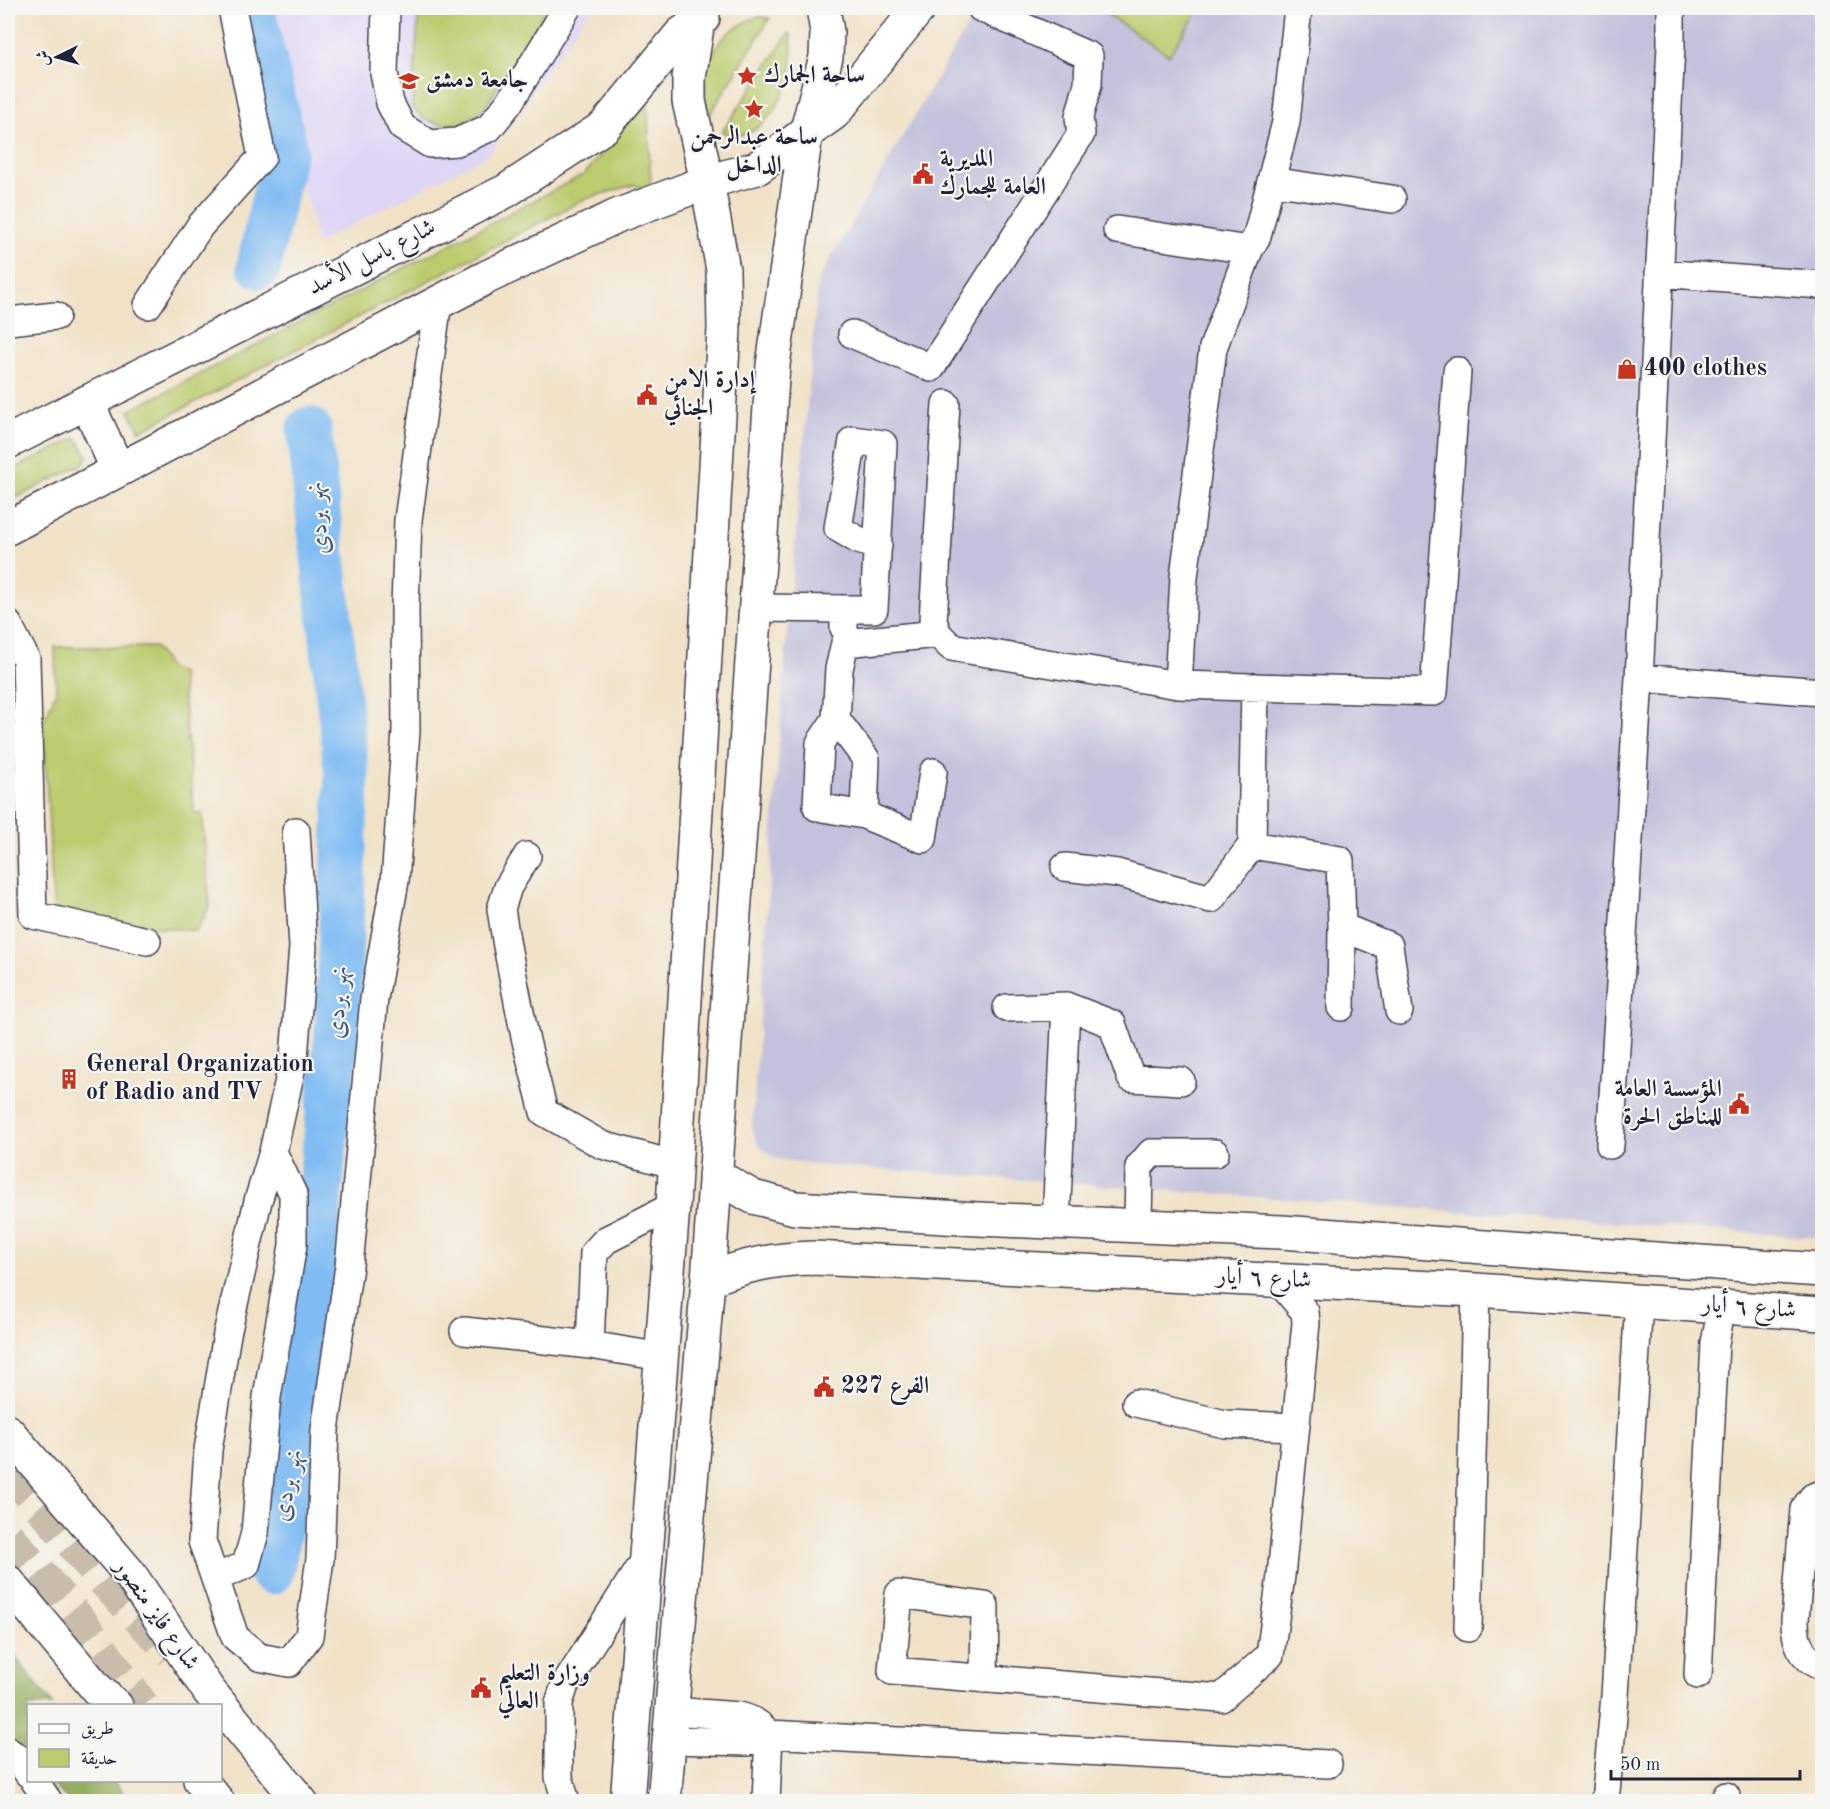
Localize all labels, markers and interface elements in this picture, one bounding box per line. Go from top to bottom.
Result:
north arrow [27,27,87,87]
text: ش [35,50,53,67]
place label: ساحة الجمارك [764,61,865,88]
place icon: ساحة الجمارك [735,64,759,88]
place label: جامعة دمشق [426,68,528,94]
school or university icon: جامعة دمشق [397,69,421,93]
place icon: ساحة عبدالرحمن الداخل [742,97,766,121]
place label: ساحة عبدالرحمن الداخل [690,124,818,181]
place label: المديرية العامة للجمارك [940,148,1046,200]
public building icon: المديرية العامة للجمارك [911,162,935,186]
street label: شارع باسل الأسد [302,210,442,306]
shop icon: 400 clothes [1615,357,1639,381]
place label: 400 clothes [1644,357,1767,381]
place label: إدارة الامن الجنائي [663,367,757,426]
public building icon: إدارة الامن الجنائي [635,383,659,407]
water label: نهر بردى [301,480,337,556]
water label: نهر بردى [323,964,355,1040]
place label: General Organization of Radio and TV [86,1053,314,1105]
building icon: General Organization of Radio and TV [57,1067,81,1091]
place label: المؤسسة العامة للمناطق الحرة [1615,1077,1722,1131]
public building icon: المؤسسة العامة للمناطق الحرة [1727,1092,1751,1116]
street label: شارع ٦ أيار [1214,1257,1312,1299]
street label: شارع ٦ أيار [1699,1286,1797,1329]
place label: الفرع 227 [841,1374,929,1405]
public building icon: الفرع 227 [812,1375,836,1399]
water label: نهر بردى [268,1446,310,1524]
street label: شارع فايز منصور [103,1553,203,1678]
place label: وزارة التعليم العالي [497,1661,590,1719]
public building icon: وزارة التعليم العالي [469,1676,493,1700]
legend [27,1704,222,1782]
text: طريق [81,1720,114,1740]
scale bar [1611,1743,1800,1781]
text: حديقة [81,1750,117,1769]
text: 50 m [1620,1756,1660,1774]

